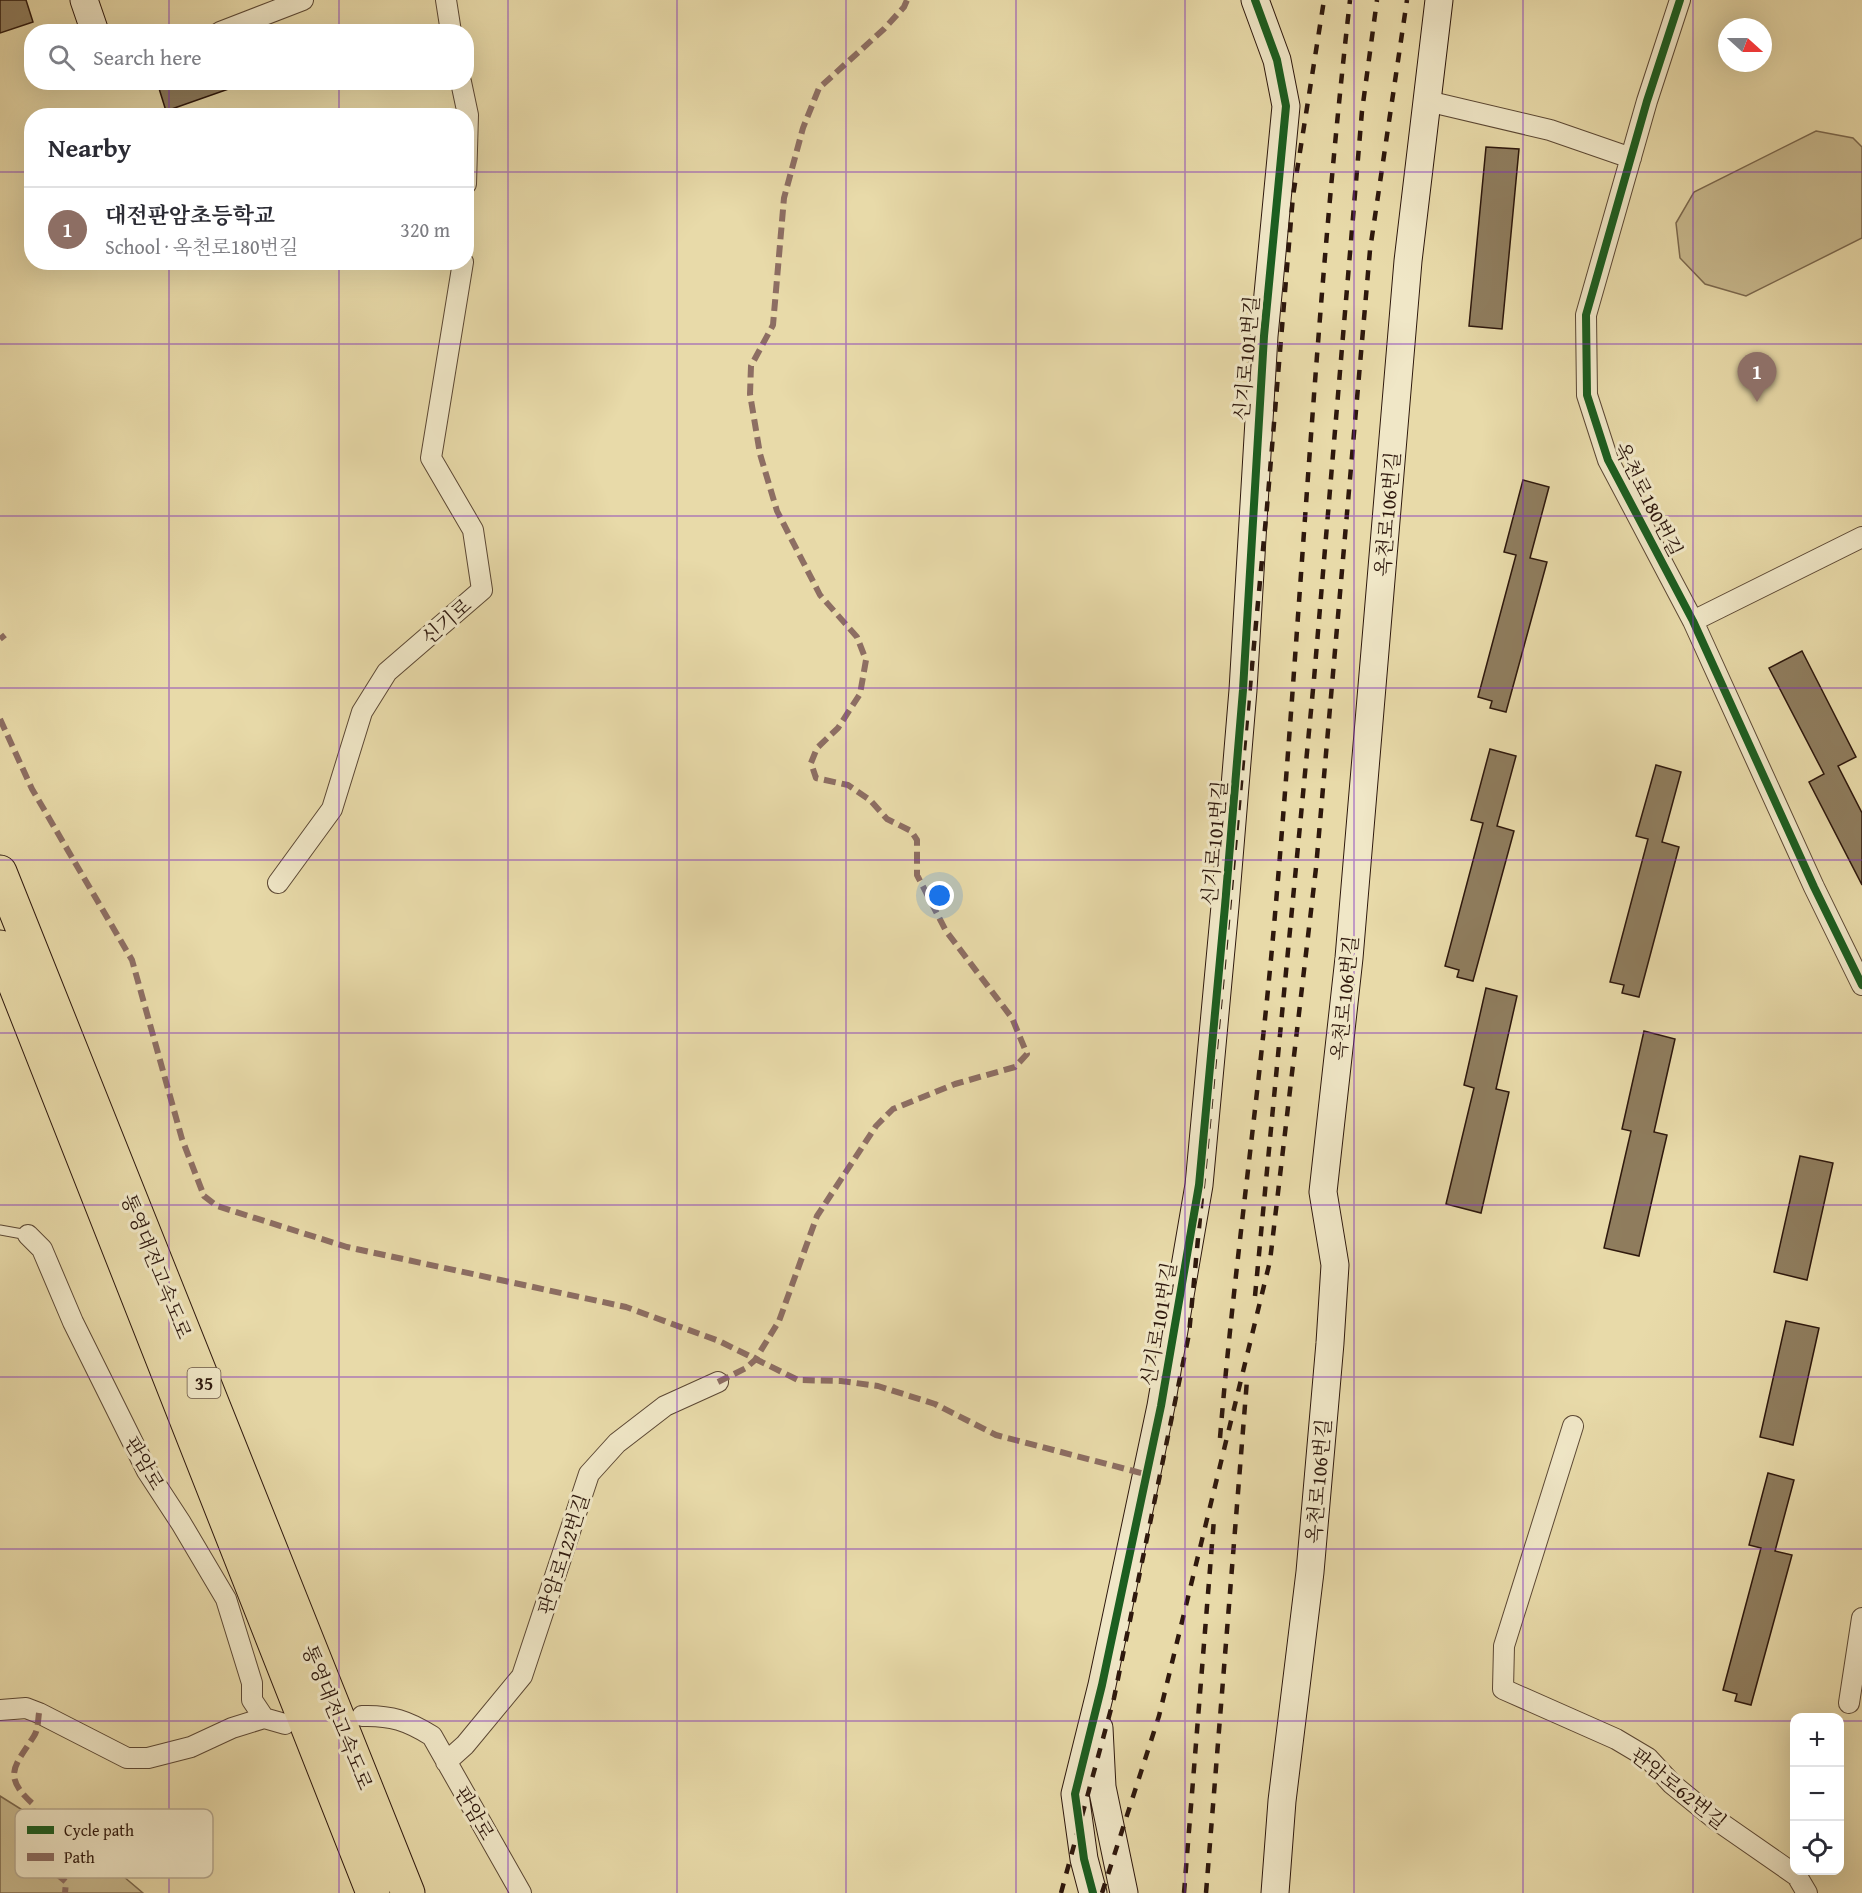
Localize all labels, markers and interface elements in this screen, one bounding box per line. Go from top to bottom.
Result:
north arrow [1718,18,1772,72]
search box [24,24,474,90]
icon: search [45,41,78,74]
text: Search here [93,41,202,73]
text: Nearby [48,128,131,167]
text: 대전판암초등학교 [105,199,275,231]
text: 1 [62,215,73,244]
text: 320 m [400,215,450,244]
text: School · 옥천로180번길 [105,232,298,261]
street label: 신기로101번길 [1226,294,1266,422]
pin: 1 [1738,352,1776,402]
street label: 옥천로180번길 [1608,437,1690,561]
street label: 옥천로106번길 [1367,450,1407,578]
street label: 신기로 [415,591,477,651]
street label: 신기로101번길 [1194,779,1234,907]
your location [925,881,954,910]
street label: 옥천로106번길 [1323,934,1365,1062]
street label: 통영대전고속도로 [115,1189,199,1343]
street label: 신기로101번길 [1133,1260,1183,1388]
road number: 35 [188,1368,220,1398]
street label: 옥천로106번길 [1298,1417,1338,1545]
street label: 판암로 [118,1431,172,1495]
street label: 판암로122번길 [530,1490,596,1618]
street label: 통영대전고속도로 [296,1640,380,1794]
map controls [1790,1713,1844,1875]
button: + [1790,1713,1844,1767]
street label: 판암로62번길 [1625,1740,1733,1836]
button: − [1790,1767,1844,1821]
street label: 판암로 [448,1781,502,1845]
legend [15,1809,213,1878]
text: Cycle path [64,1818,134,1842]
button: locate [1790,1821,1844,1875]
text: Path [64,1845,95,1869]

